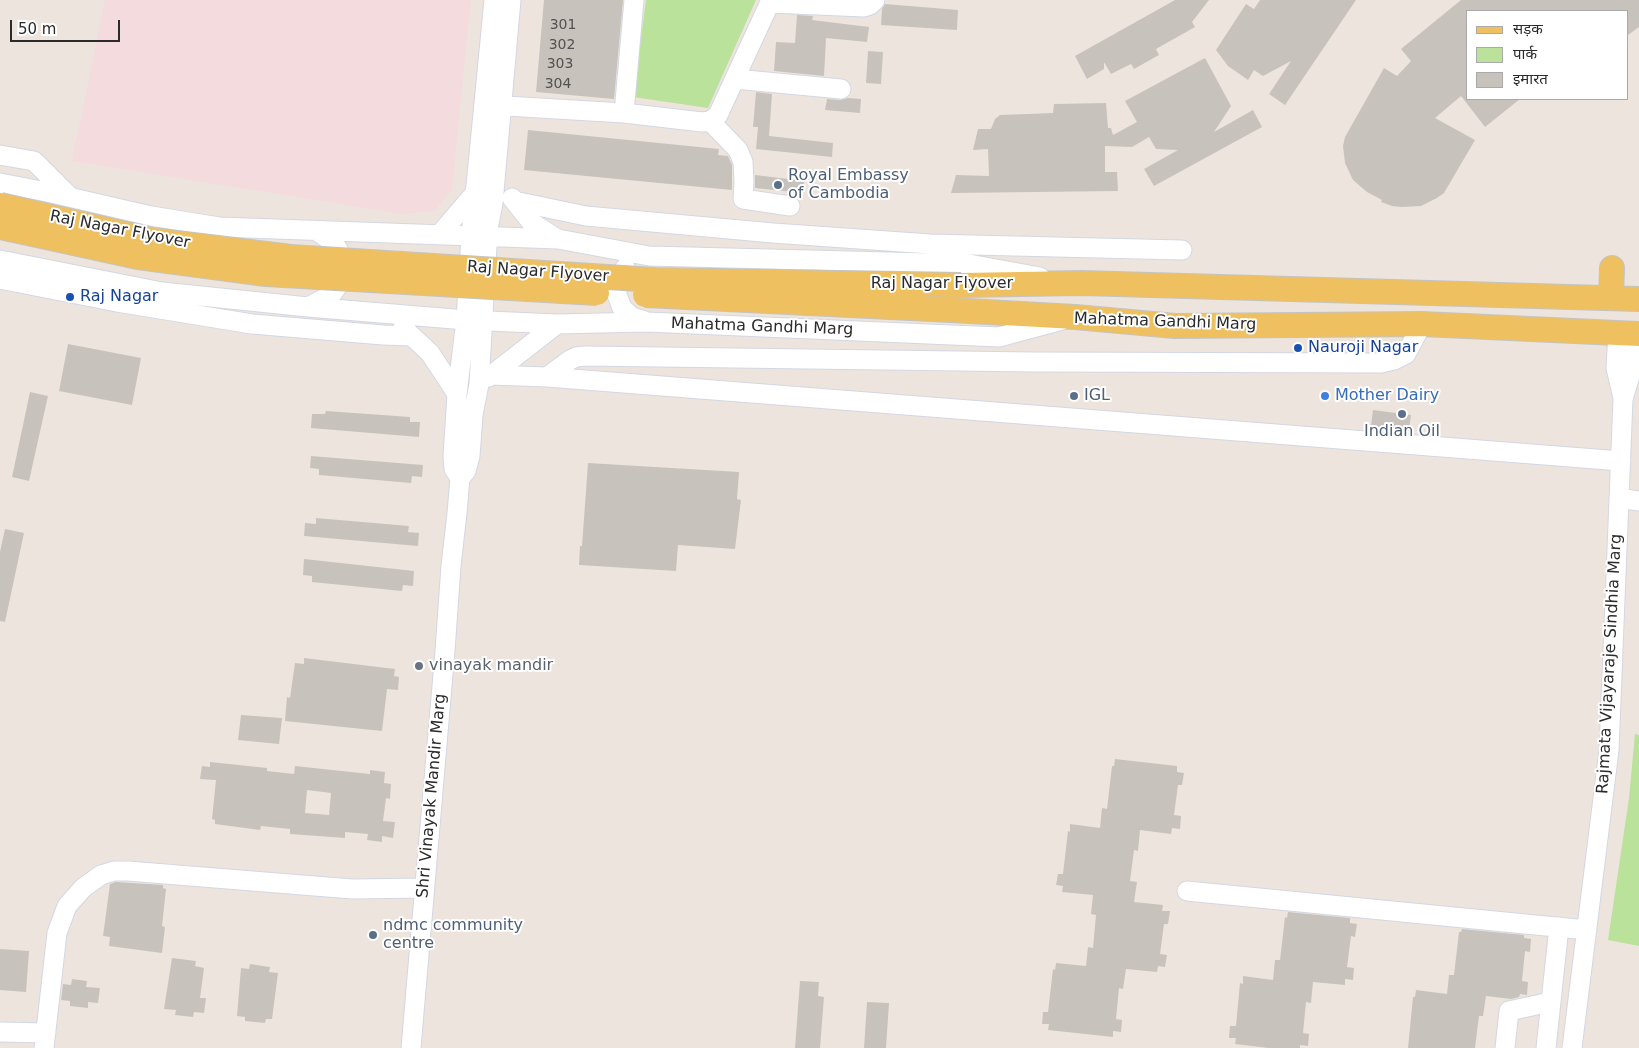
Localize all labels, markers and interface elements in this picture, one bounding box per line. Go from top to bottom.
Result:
scale bar [12,10,122,42]
legend [1466,10,1629,100]
house number: 301 [550,17,576,33]
text: 50 m [18,20,56,38]
text: सड़क [1513,20,1543,38]
house number: 302 [549,37,575,53]
text: पार्क [1513,45,1537,63]
house number: 303 [547,56,573,72]
text: इमारत [1513,70,1548,88]
house number: 304 [545,76,571,92]
place label: Royal Embassy of Cambodia [788,166,909,204]
marker: Royal Embassy of Cambodia [772,179,784,191]
street label: Raj Nagar Flyover [48,207,192,253]
street label: Raj Nagar Flyover [466,257,610,287]
street label: Raj Nagar Flyover [871,274,1013,294]
place label: Raj Nagar [80,287,158,307]
marker: Raj Nagar [64,291,76,303]
street label: Mahatma Gandhi Marg [1073,309,1257,335]
street label: Mahatma Gandhi Marg [670,314,854,340]
place label: Nauroji Nagar [1308,338,1418,358]
marker: Nauroji Nagar [1292,342,1304,354]
place label: IGL [1084,386,1110,406]
place label: Mother Dairy [1335,386,1439,406]
marker: IGL [1068,390,1080,402]
marker: Mother Dairy [1319,390,1331,402]
marker: Indian Oil [1396,408,1408,420]
place label: Indian Oil [1364,422,1440,442]
street label: Rajmata Vijayaraje Sindhia Marg [1594,534,1626,794]
place label: vinayak mandir [429,656,553,676]
marker: vinayak mandir [413,660,425,672]
street label: Shri Vinayak Mandir Marg [413,693,451,899]
place label: ndmc community centre [383,916,523,954]
marker: ndmc community centre [367,929,379,941]

